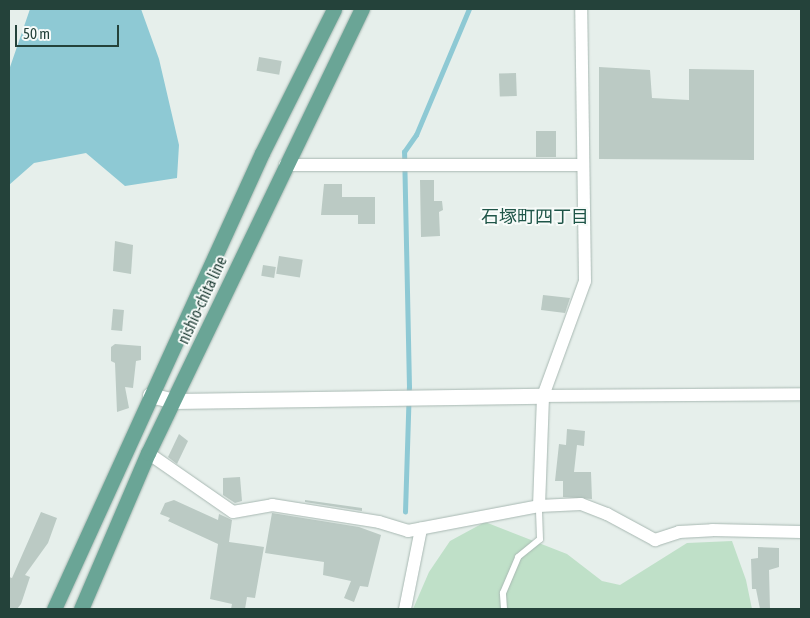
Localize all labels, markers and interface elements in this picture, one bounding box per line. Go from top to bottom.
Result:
scale bar [18,15,121,47]
text: 50 m [23,25,50,42]
district label: 石塚町四丁目 [481,206,589,228]
street label: nishio-chita line [173,253,231,347]

